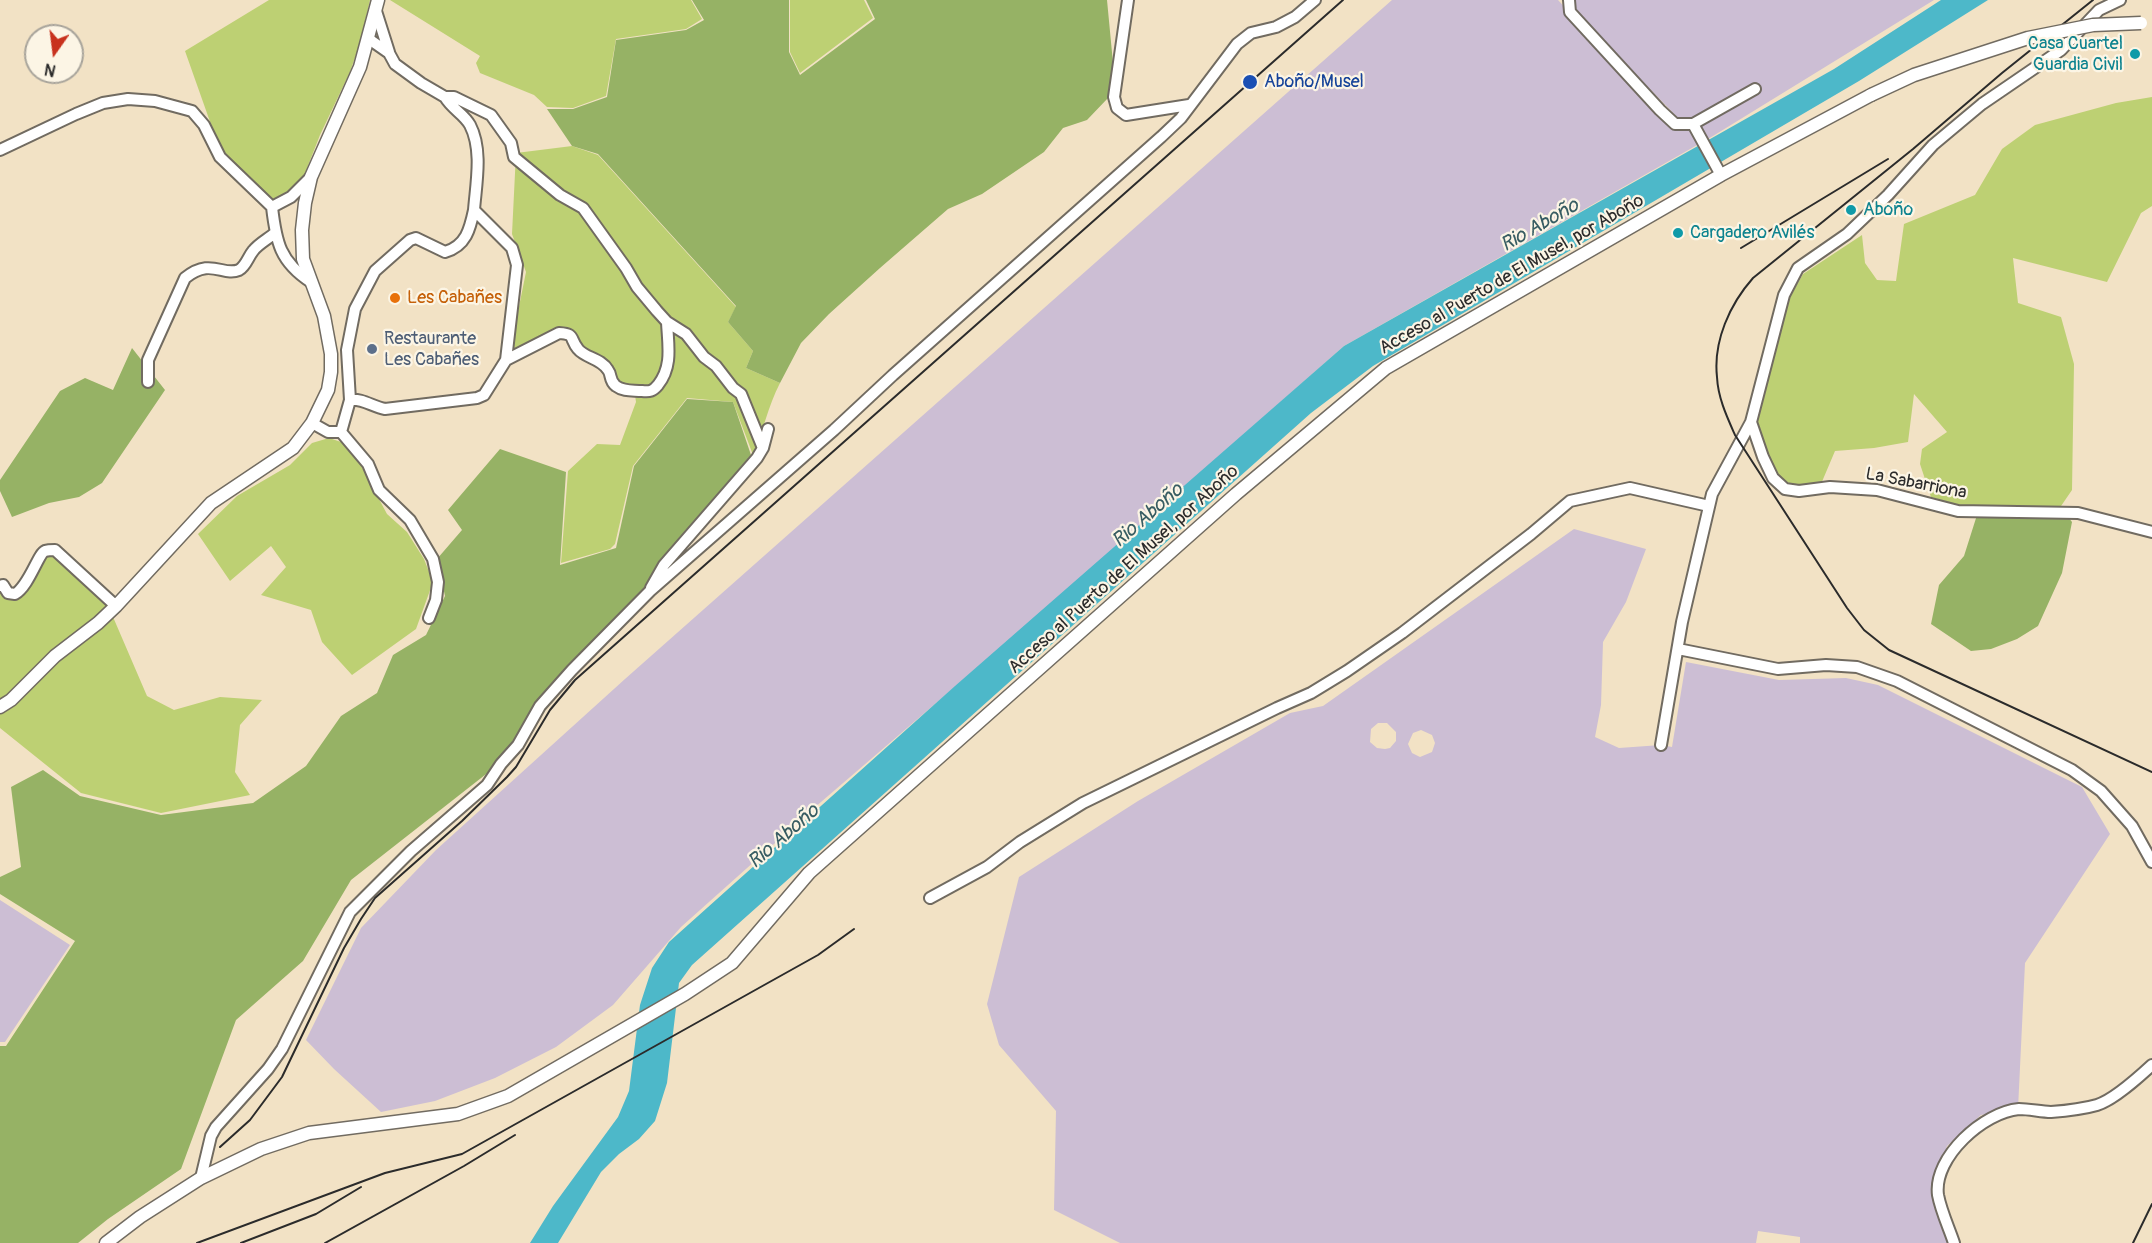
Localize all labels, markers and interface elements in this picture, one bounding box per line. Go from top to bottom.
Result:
north arrow [24,24,84,84]
place label: Casa Cuartel Guardia Civil [2028,33,2123,76]
marker: Casa Cuartel Guardia Civil [2128,47,2142,61]
text: N [42,59,58,81]
place label: Aboño/Musel [1264,71,1364,93]
marker: Aboño/Musel [1241,73,1259,91]
street label: Acceso al Puerto de El Musel, por Aboño [1376,190,1648,360]
water label: Rio Aboño [1497,194,1583,258]
place label: Aboño [1863,199,1913,221]
marker: Aboño [1844,203,1858,217]
place label: Cargadero Avilés [1690,222,1815,244]
marker: Cargadero Avilés [1671,226,1685,240]
place label: Les Cabañes [407,287,502,309]
marker: Les Cabañes [388,291,402,305]
place label: Restaurante Les Cabañes [384,328,479,370]
marker: Restaurante Les Cabañes [365,342,379,356]
street label: Acceso al Puerto de El Musel, por Aboño [1005,461,1243,679]
street label: La Sabarriona [1864,464,1968,504]
water label: Rio Aboño [1108,479,1188,553]
water label: Rio Aboño [744,800,824,874]

